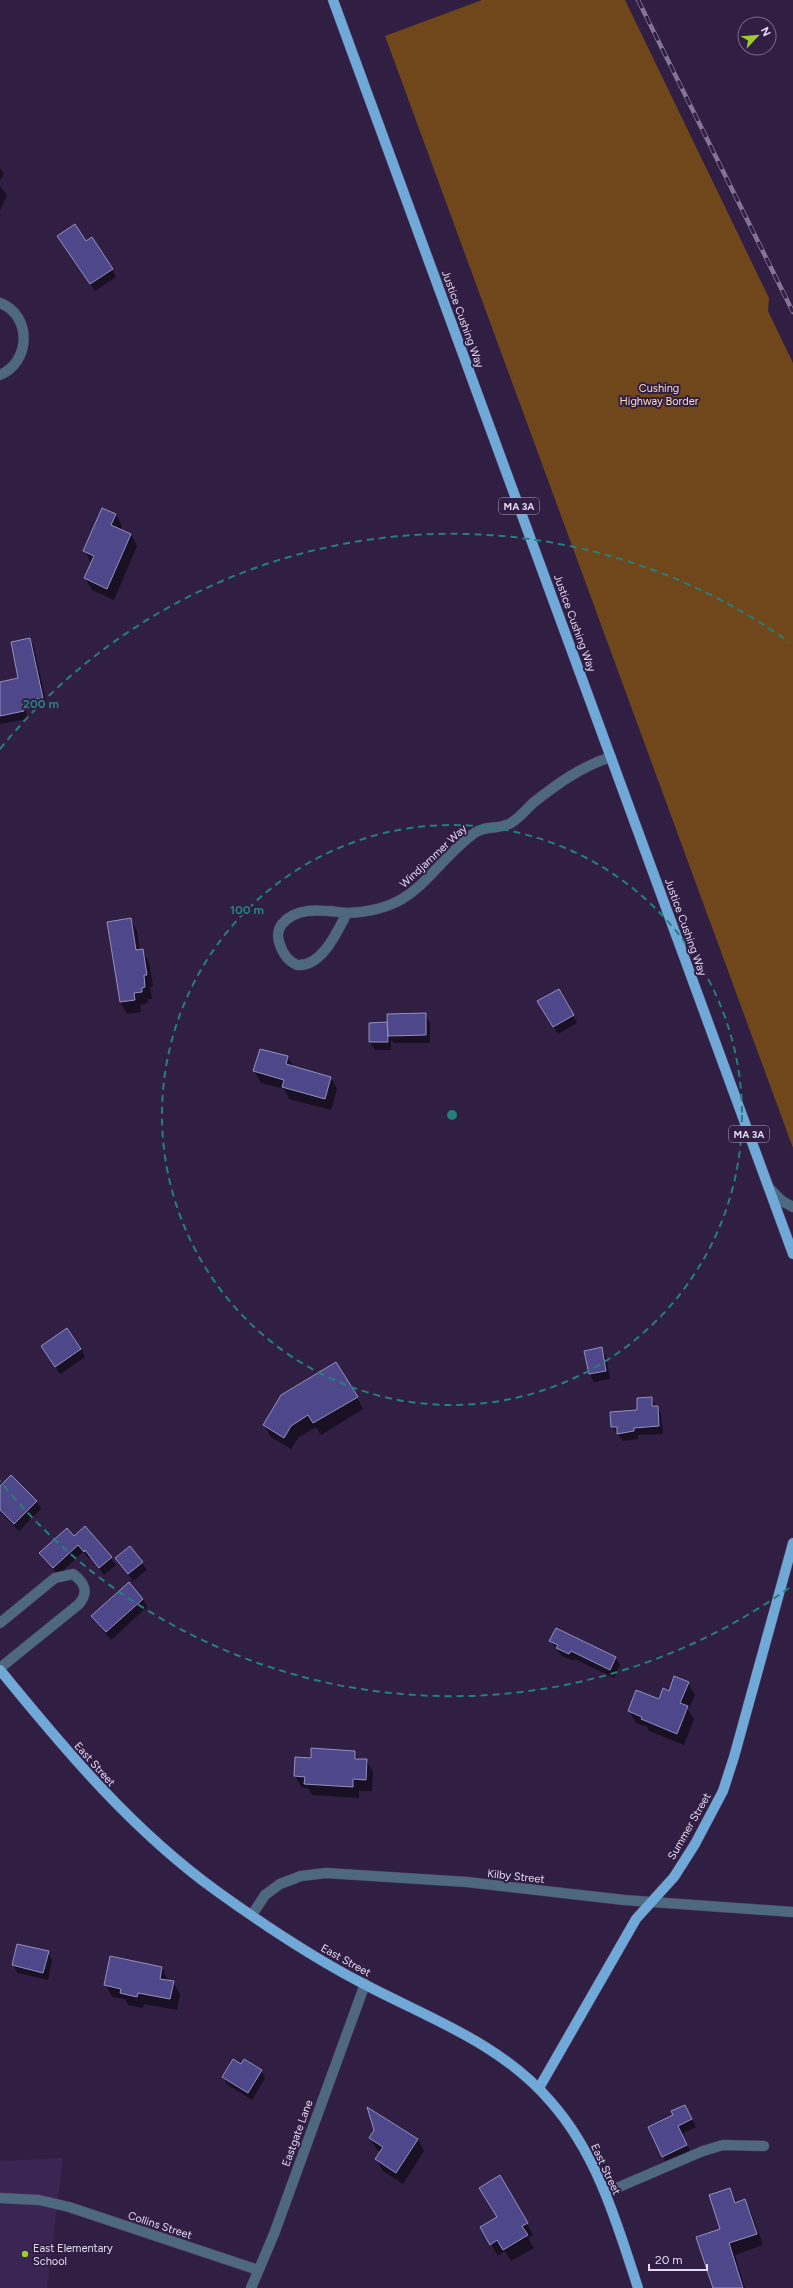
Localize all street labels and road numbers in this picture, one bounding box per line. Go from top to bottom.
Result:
street label: Justice Cushing Way [439,269,486,370]
road number: MA 3A [499,498,539,514]
street label: Justice Cushing Way [551,573,598,674]
street label: Windjammer Way [397,822,470,891]
street label: Justice Cushing Way [662,877,709,978]
road number: MA 3A [729,1126,769,1142]
street label: East Street [71,1740,118,1789]
street label: Summer Street [665,1791,714,1862]
street label: Kilby Street [487,1867,545,1886]
street label: East Street [319,1941,373,1979]
street label: Eastgate Lane [279,2098,316,2168]
street label: East Street [588,2142,623,2197]
street label: Collins Street [126,2209,193,2242]

